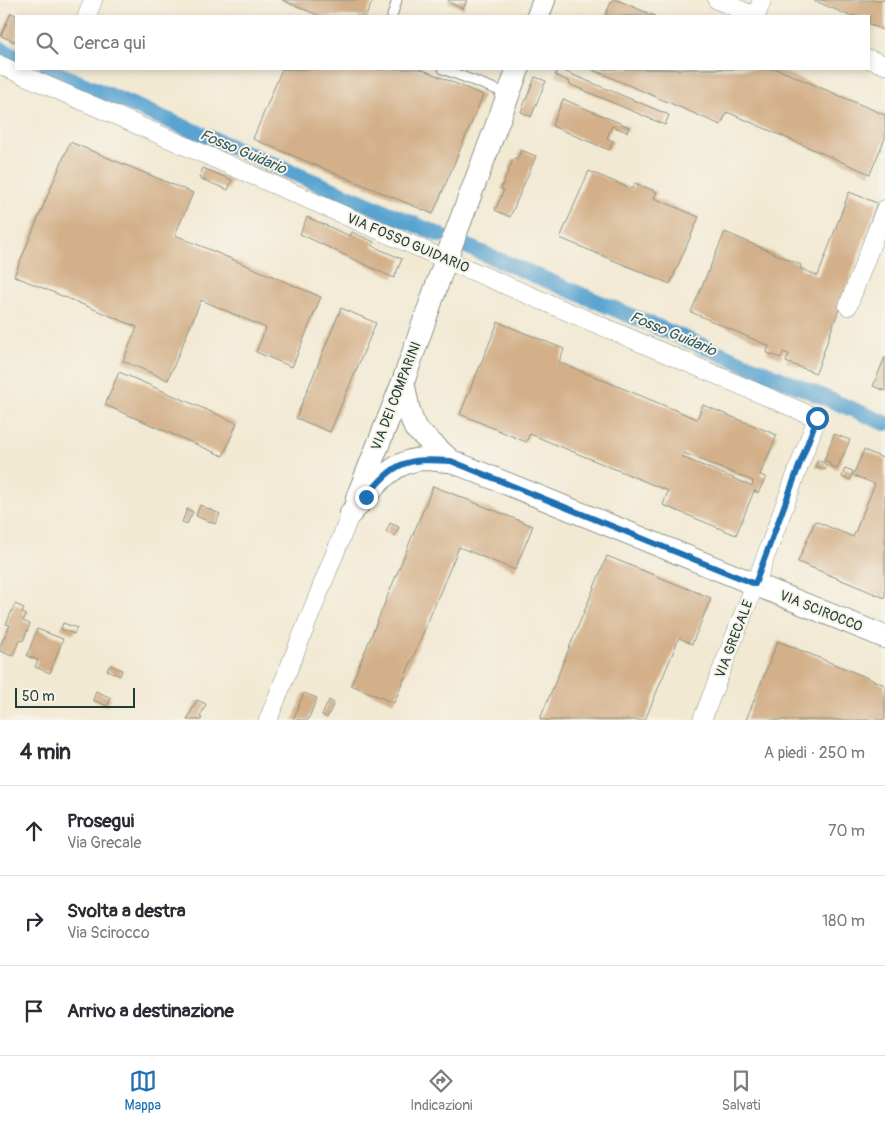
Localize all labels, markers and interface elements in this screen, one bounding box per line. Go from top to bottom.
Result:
search box [15,15,870,70]
icon: search [33,29,61,57]
text: Cerca qui [73,31,145,55]
water label: Fosso Guidario [197,125,290,179]
street label: VIA FOSSO GUIDARIO [344,210,472,277]
water label: Fosso Guidario [627,307,720,361]
street label: VIA DEI COMPARINI [367,339,425,453]
route start [806,407,829,430]
route end [355,486,378,509]
street label: VIA SCIROCCO [777,587,865,635]
street label: VIA GRECALE [711,598,757,680]
scale bar [15,685,135,708]
text: 50 m [22,688,55,705]
text: 4 min [20,739,71,766]
text: A piedi · 250 m [764,743,865,763]
text: Prosegui [67,809,134,833]
icon: ahead [20,817,48,845]
text: 70 m [828,821,865,841]
text: Via Grecale [67,833,142,853]
text: Svolta a destra [67,899,186,923]
icon: right [20,907,48,935]
text: 180 m [822,911,865,931]
text: Via Scirocco [67,923,149,943]
icon: arrive [20,997,48,1025]
text: Arrivo a destinazione [67,999,234,1023]
tab: Mappa [125,1067,161,1114]
tab: Indicazioni [410,1067,473,1114]
tab: Salvati [722,1067,760,1114]

